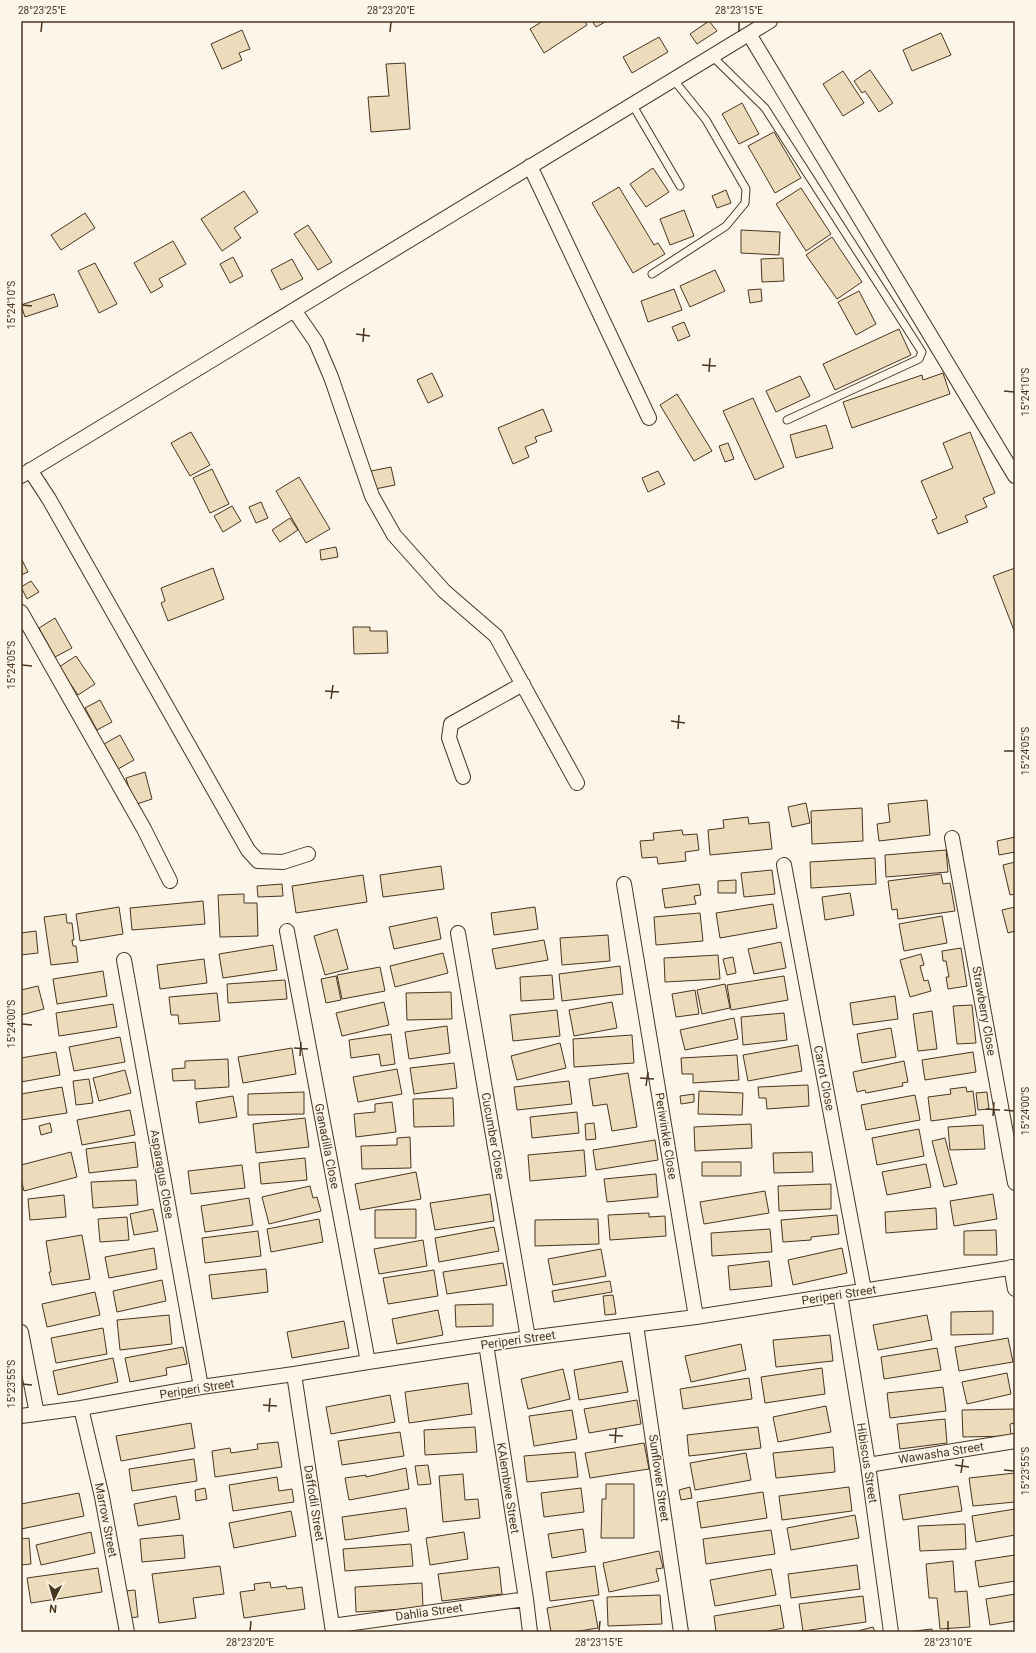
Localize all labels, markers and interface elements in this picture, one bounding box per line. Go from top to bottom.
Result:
text: 28°23'25"E [18,5,66,16]
text: 28°23'20"E [367,5,415,16]
text: 28°23'15"E [715,5,763,16]
text: 15°24'10"S [6,281,17,329]
text: 15°24'10"S [1020,368,1031,416]
text: 15°24'05"S [6,641,17,689]
text: 15°24'05"S [1020,727,1031,775]
street label: Strawberry Close [969,965,999,1057]
text: 15°24'00"S [6,1000,17,1048]
street label: Carrot Close [811,1044,837,1112]
text: 15°24'00"S [1020,1087,1031,1135]
street label: Cucumber Close [478,1091,508,1181]
street label: Periwinkle Close [652,1092,680,1180]
street label: Granadilla Close [312,1102,342,1190]
street label: Asparagus Close [147,1128,177,1220]
street label: Periperi Street [801,1282,877,1308]
street label: Periperi Street [480,1328,556,1352]
text: 15°23'55"S [6,1360,17,1408]
street label: Periperi Street [159,1376,235,1402]
street label: Hibiscus Street [854,1422,880,1504]
street label: Sunflower Street [646,1433,672,1523]
street label: Wawasha Street [897,1439,985,1467]
street label: KAlembwe Street [494,1442,522,1535]
text: 15°23'55"S [1020,1447,1031,1495]
street label: Daffodil Street [301,1464,327,1542]
street label: Marrow Street [92,1482,120,1558]
north arrow [34,1579,74,1619]
street label: Dahlia Street [394,1600,464,1624]
text: N [49,1602,58,1615]
text: 28°23'20"E [226,1637,274,1648]
text: 28°23'15"E [575,1637,623,1648]
text: 28°23'10"E [924,1637,972,1648]

